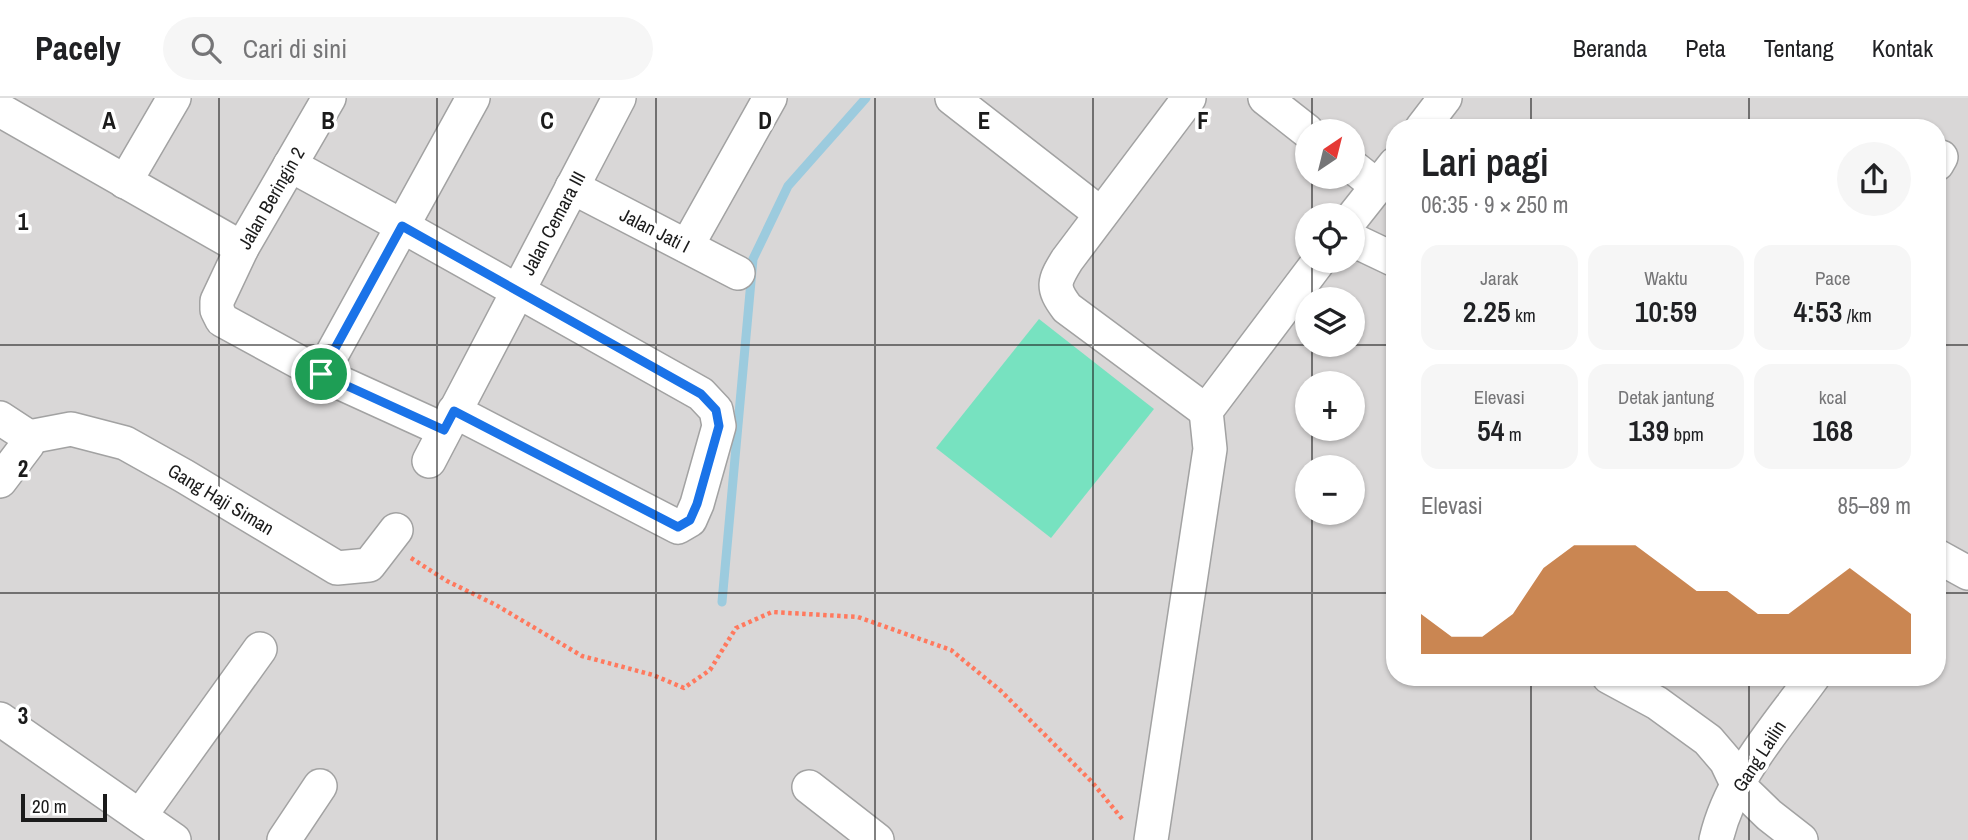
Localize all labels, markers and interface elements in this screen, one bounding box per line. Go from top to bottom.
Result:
search box [163,17,653,80]
text: Pacely [35,26,121,70]
icon: search [187,29,225,67]
text: Cari di sini [243,31,347,66]
text: Beranda [1573,32,1647,64]
text: Peta [1685,32,1726,64]
text: Tentang [1764,32,1834,64]
text: Kontak [1872,32,1933,64]
text: A [102,105,116,136]
text: B [321,105,335,136]
text: C [540,105,554,136]
text: D [758,105,772,136]
text: E [978,105,990,136]
text: F [1197,105,1209,136]
north arrow [1295,119,1365,189]
map controls [1295,119,1365,525]
text: Lari pagi [1421,137,1549,188]
street label: Jalan Beringin 2 [231,142,311,254]
button: share [1837,142,1911,216]
street label: Jalan Cemara III [515,166,591,280]
text: 06:35 · 9 × 250 m [1421,189,1568,220]
street label: Jalan Jati I [616,201,694,259]
button: locate [1295,203,1365,273]
text: 1 [18,206,29,237]
text: Jarak [1480,265,1518,291]
text: Waktu [1644,265,1688,291]
text: Pace [1815,265,1850,291]
button: layers [1295,287,1365,357]
text: 2.25 [1463,291,1511,331]
text: 10:59 [1635,291,1697,331]
text: 4:53 [1794,291,1842,331]
text: km [1511,302,1536,328]
text: /km [1842,302,1872,328]
pin [291,344,351,404]
icon: arrive [302,355,340,393]
button: + [1295,371,1365,441]
text: Elevasi [1474,384,1525,410]
text: Detak jantung [1618,384,1714,410]
text: kcal [1819,384,1847,410]
text: 54 [1477,410,1504,450]
text: 139 [1628,410,1669,450]
text: 168 [1812,410,1853,450]
text: m [1504,421,1522,447]
text: bpm [1669,421,1704,447]
text: 2 [18,453,28,484]
button: − [1295,455,1365,525]
street label: Gang Haji Siman [163,457,279,541]
text: Elevasi [1421,490,1483,521]
text: 85–89 m [1838,490,1911,521]
text: 3 [18,700,28,731]
street label: Gang Lailin [1726,715,1792,797]
scale bar [21,791,107,823]
text: 20 m [32,793,67,819]

